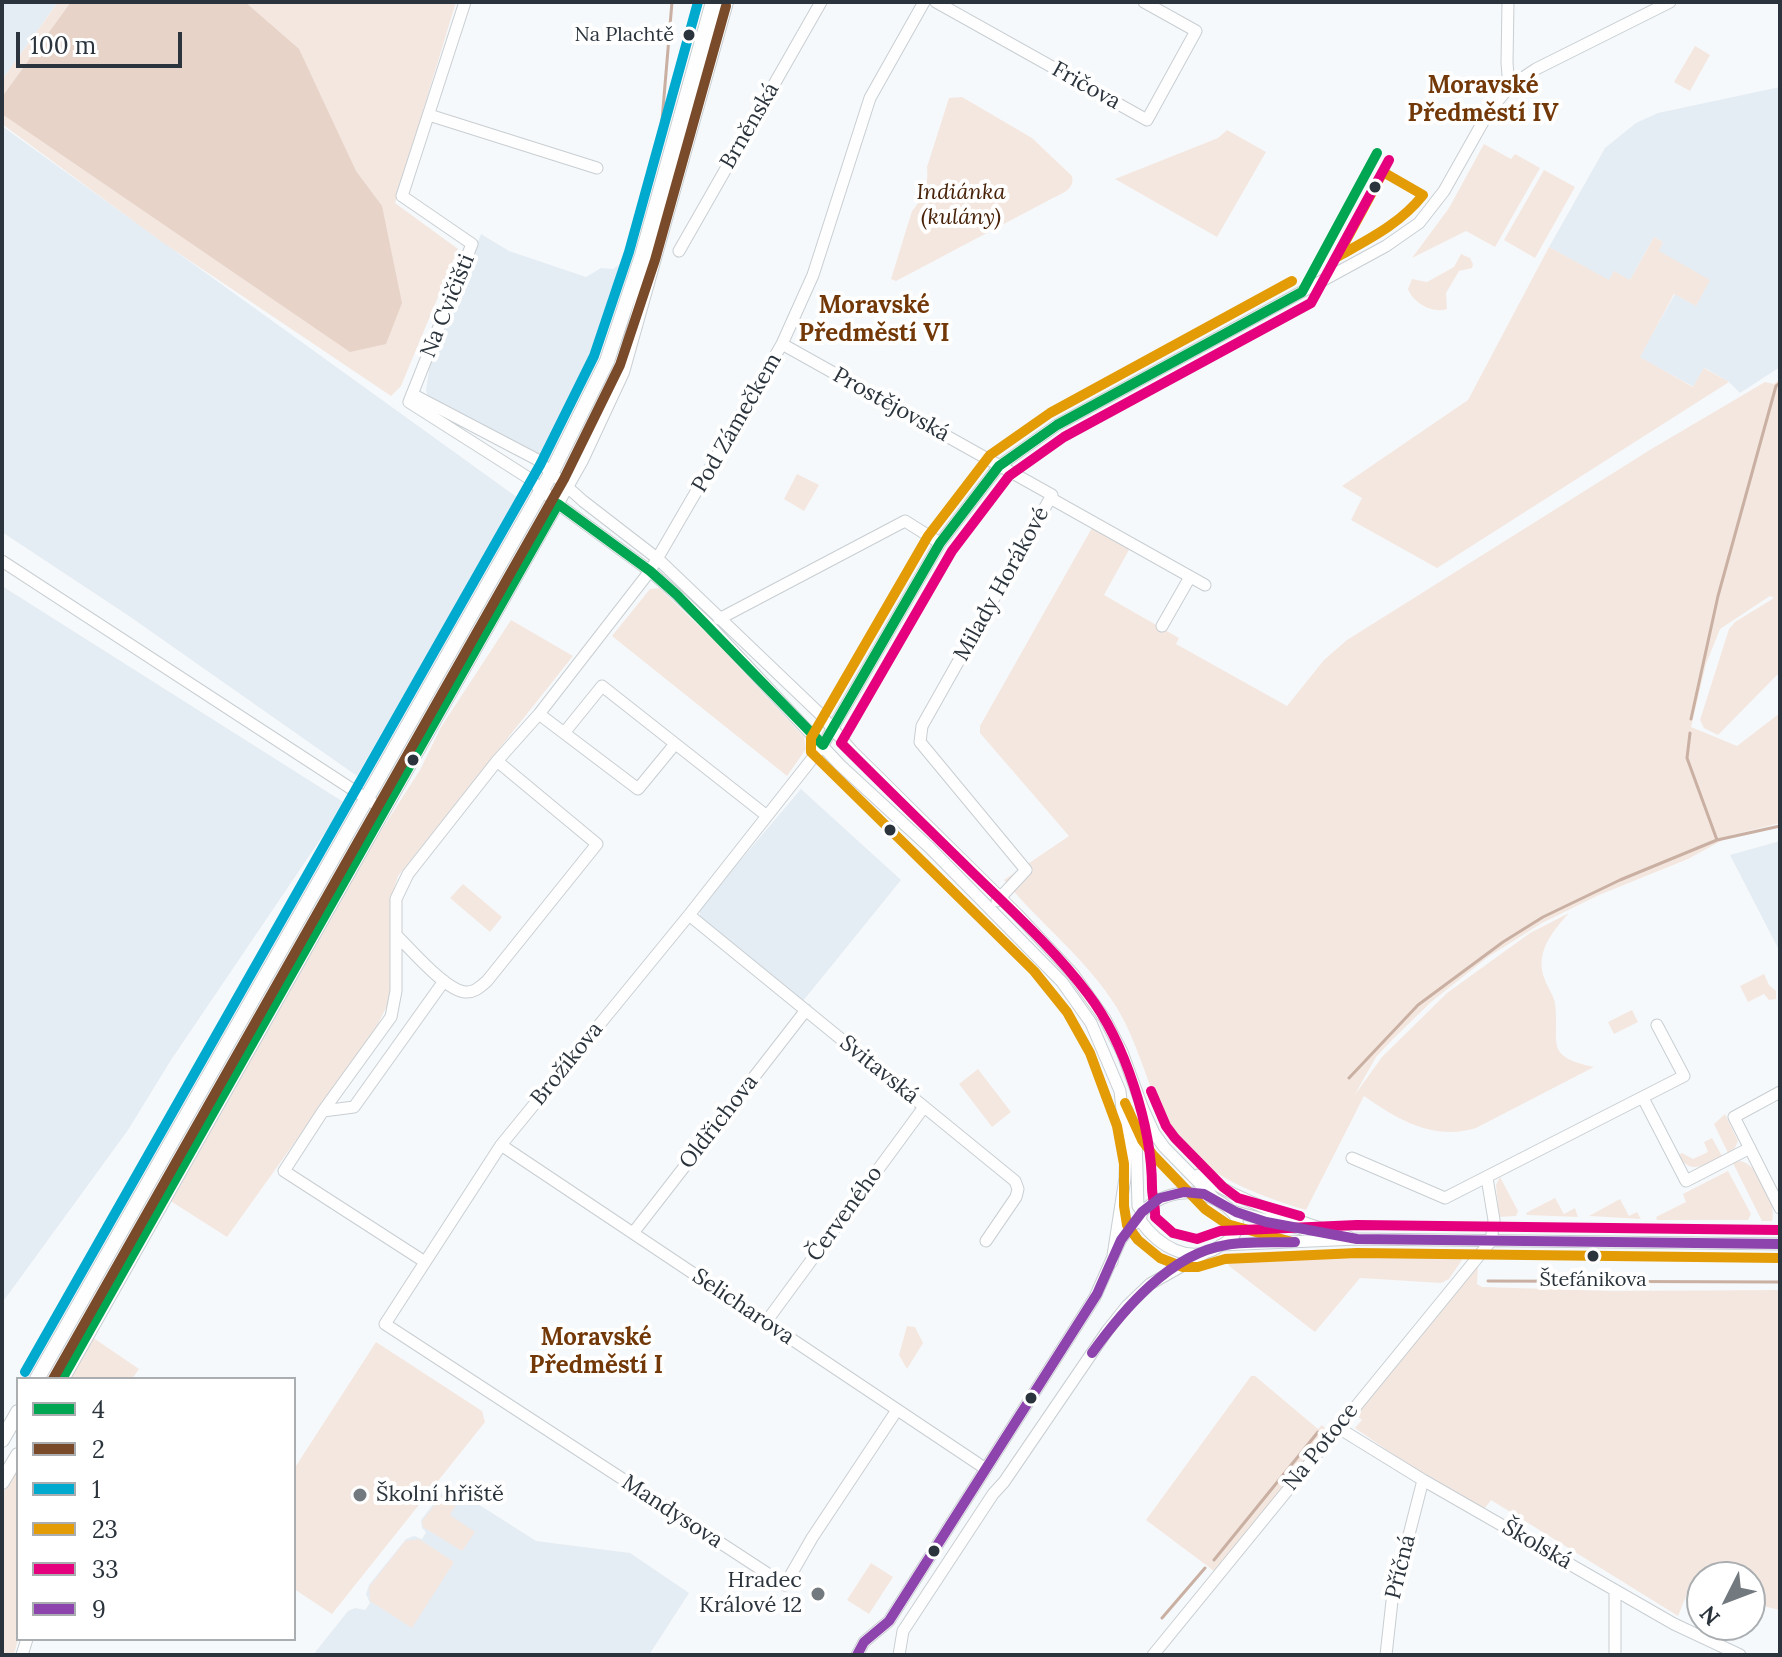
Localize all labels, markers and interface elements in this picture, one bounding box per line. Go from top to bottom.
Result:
scale bar [20,16,186,66]
place label: Na Plachtě [575,23,674,47]
marker: Na Plachtě [681,27,697,43]
text: 100 m [30,30,96,61]
street label: Fričova [1047,56,1125,116]
district label: Moravské Předměstí IV [1408,72,1558,128]
street label: Brněnská [715,78,785,174]
unlabelled marker [1367,179,1383,195]
park label: Indiánka (kulány) [916,180,1006,232]
street label: Na Cvičišti [415,250,481,362]
district label: Moravské Předměstí VI [799,292,949,348]
street label: Pod Zámečkem [687,349,787,497]
street label: Prostějovská [828,362,954,448]
street label: Milady Horákové [949,502,1055,666]
unlabelled marker [405,752,421,768]
unlabelled marker [882,822,898,838]
street label: Brožíkova [525,1017,609,1111]
street label: Svitavská [834,1030,924,1110]
street label: Oldřichova [674,1070,764,1174]
street label: Červeného [802,1161,888,1267]
marker: Štefánikova [1585,1248,1601,1264]
street label: Selicharova [687,1263,799,1351]
place label: Štefánikova [1539,1268,1647,1292]
district label: Moravské Předměstí I [529,1324,663,1380]
legend [16,1377,296,1641]
unlabelled marker [1023,1390,1039,1406]
text: 4 [92,1394,105,1425]
street label: Na Potoce [1278,1398,1364,1496]
text: 2 [92,1434,105,1465]
street label: Mandysova [617,1470,727,1554]
text: 1 [92,1474,101,1505]
place label: Školní hřiště [376,1482,504,1508]
marker: Školní hřiště [351,1486,369,1504]
text: 23 [92,1514,118,1545]
street label: Školská [1497,1514,1577,1576]
street label: Příčná [1380,1532,1422,1602]
unlabelled marker [926,1543,942,1559]
text: 33 [92,1554,119,1585]
north arrow [1686,1561,1766,1641]
place label: Hradec Králové 12 [699,1568,802,1620]
marker: Hradec Králové 12 [809,1585,827,1603]
text: 9 [92,1594,106,1625]
text: N [1694,1600,1726,1631]

